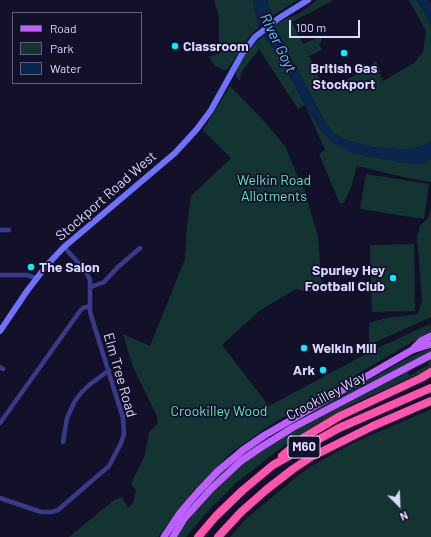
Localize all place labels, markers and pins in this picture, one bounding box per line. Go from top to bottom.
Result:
place label: Classroom [183,38,249,54]
marker: Classroom [170,41,180,51]
marker: British Gas Stockport [339,48,349,58]
place label: British Gas Stockport [311,60,377,92]
place label: The Salon [39,259,100,275]
marker: The Salon [26,262,36,272]
place label: Spurley Hey Football Club [305,262,385,294]
marker: Spurley Hey Football Club [388,273,398,283]
place label: Welkin Mill [312,340,376,356]
marker: Welkin Mill [299,343,309,353]
place label: Ark [293,362,315,378]
marker: Ark [318,365,328,375]

